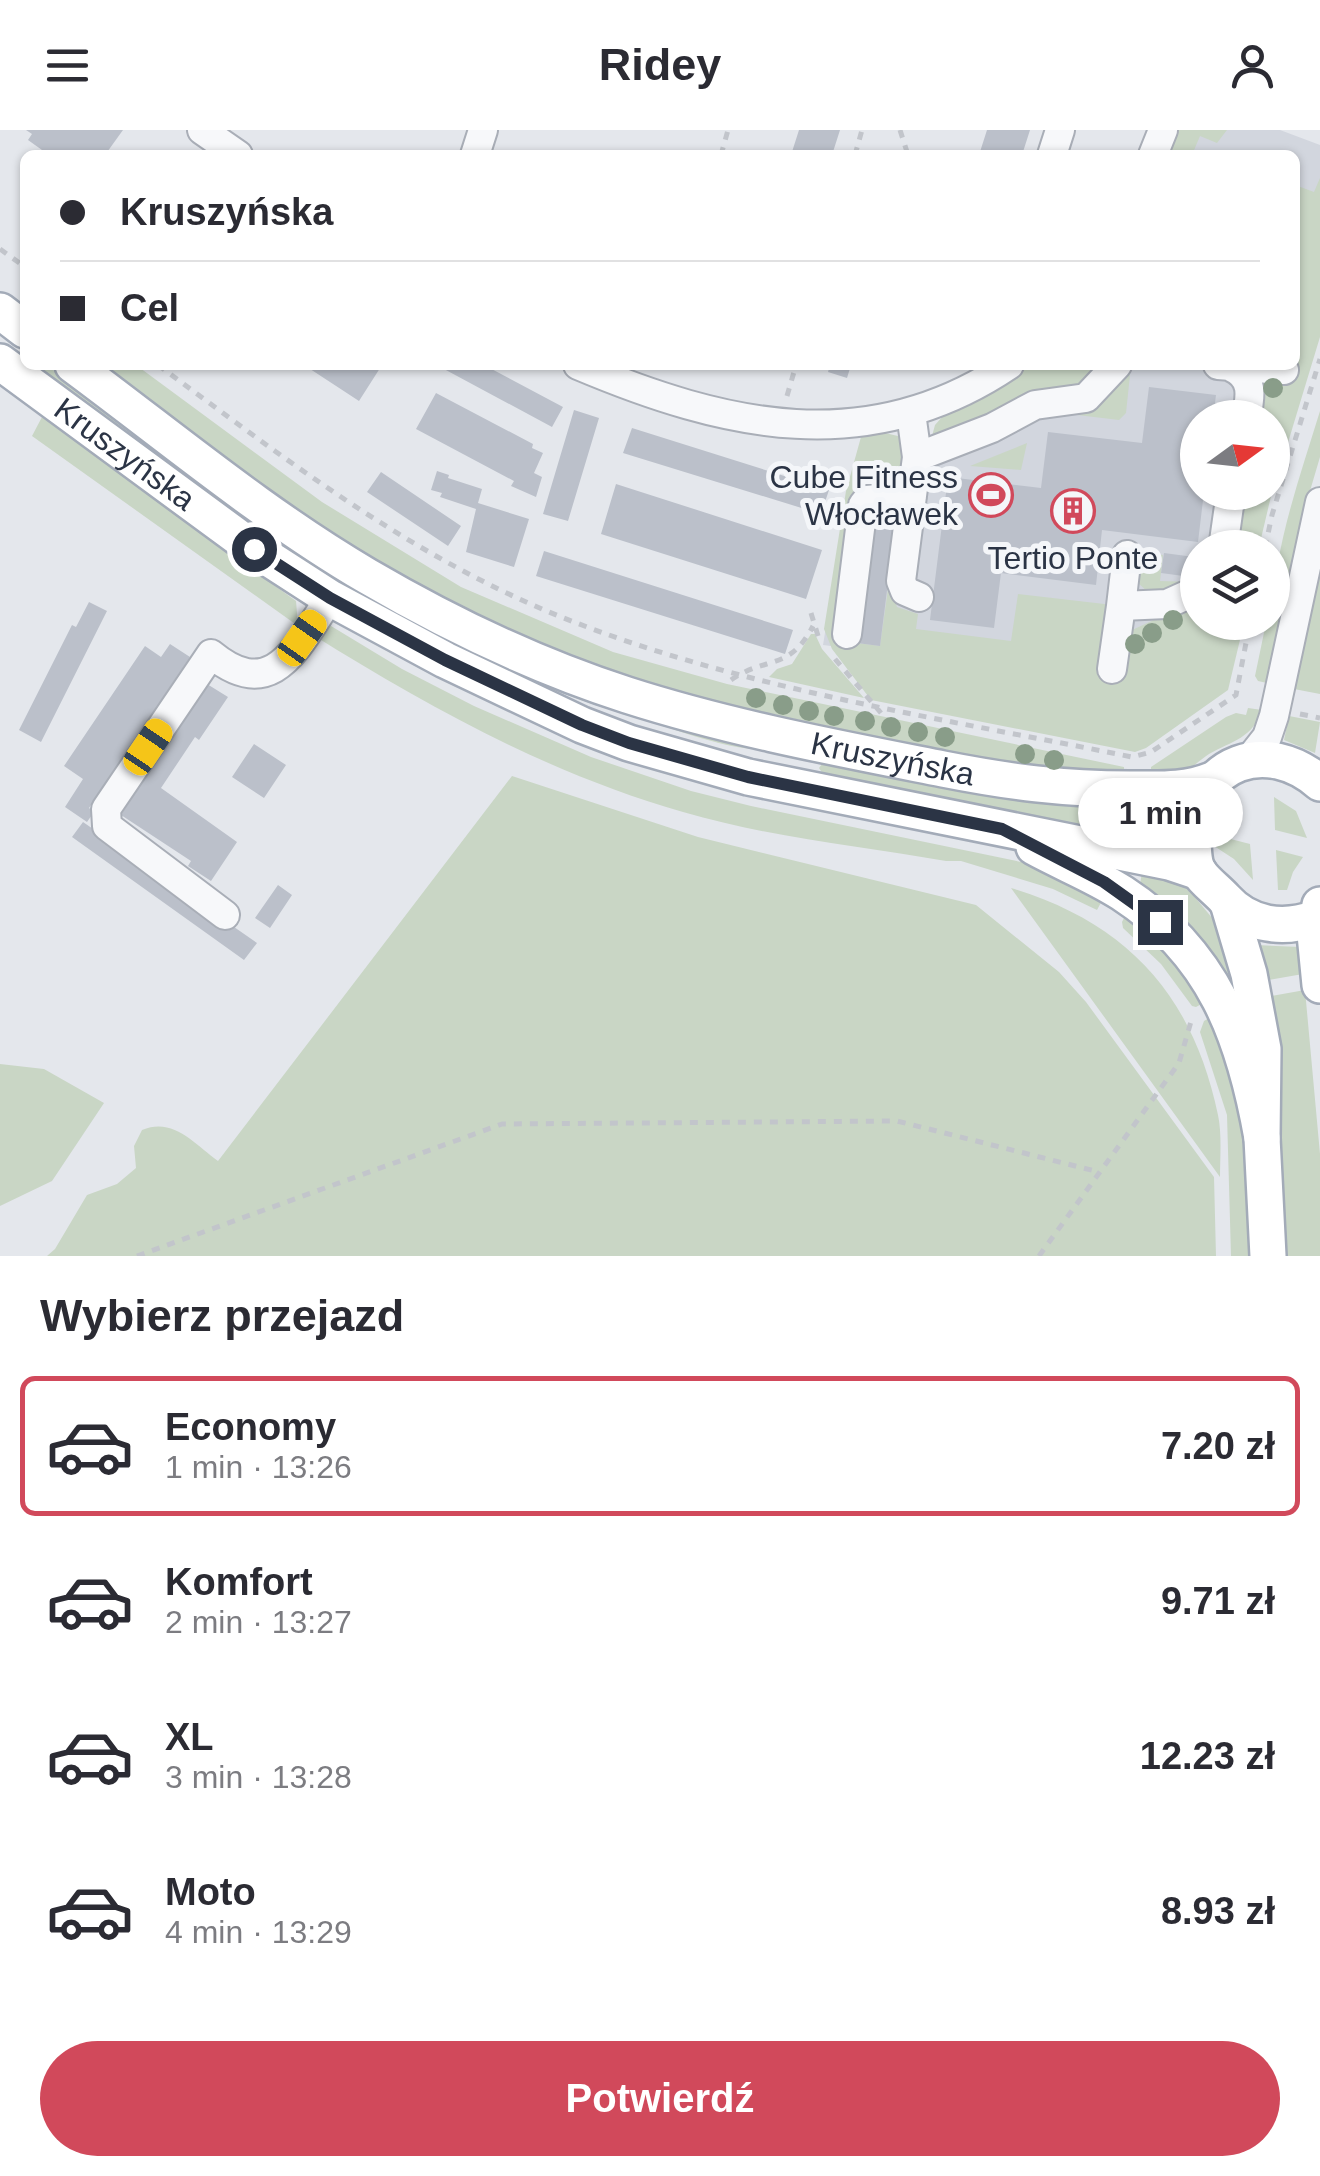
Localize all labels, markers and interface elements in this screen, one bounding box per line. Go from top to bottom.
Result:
icon: menu [40,38,95,93]
icon: person [1225,38,1280,93]
text: Ridey [599,39,721,90]
text: Kruszyńska [120,191,333,233]
text: Cel [120,287,179,329]
street label: Kruszyńska [48,390,202,518]
north arrow [1180,400,1290,510]
map controls [1180,400,1290,640]
place label: Cube Fitness Włocławek [769,459,959,532]
sports icon: Cube Fitness Włocławek [968,472,1014,518]
building icon: Tertio Ponte [1050,488,1096,534]
route start [232,527,277,572]
button: layers [1180,530,1290,640]
place label: Tertio Ponte [988,540,1158,576]
car [273,605,331,671]
car [119,714,177,780]
street label: Kruszyńska [808,725,977,793]
callout: 1 min [1078,777,1242,847]
text: 1 min [1119,795,1202,831]
route end [1138,900,1183,945]
text: Wybierz przejazd [40,1290,404,1341]
icon: car [45,1401,135,1491]
text: Economy [165,1406,336,1448]
text: 7.20 zł [1161,1425,1275,1467]
text: 1 min · 13:26 [165,1449,352,1485]
icon: car [45,1556,135,1646]
text: Komfort [165,1561,313,1603]
text: 9.71 zł [1161,1580,1275,1622]
text: 2 min · 13:27 [165,1604,352,1640]
icon: car [45,1711,135,1801]
text: XL [165,1716,214,1758]
text: 12.23 zł [1140,1735,1275,1777]
text: 3 min · 13:28 [165,1759,352,1795]
icon: car [45,1866,135,1956]
text: Moto [165,1871,256,1913]
text: 8.93 zł [1161,1890,1275,1932]
text: 4 min · 13:29 [165,1914,352,1950]
button: Potwierdź [40,2041,1280,2156]

